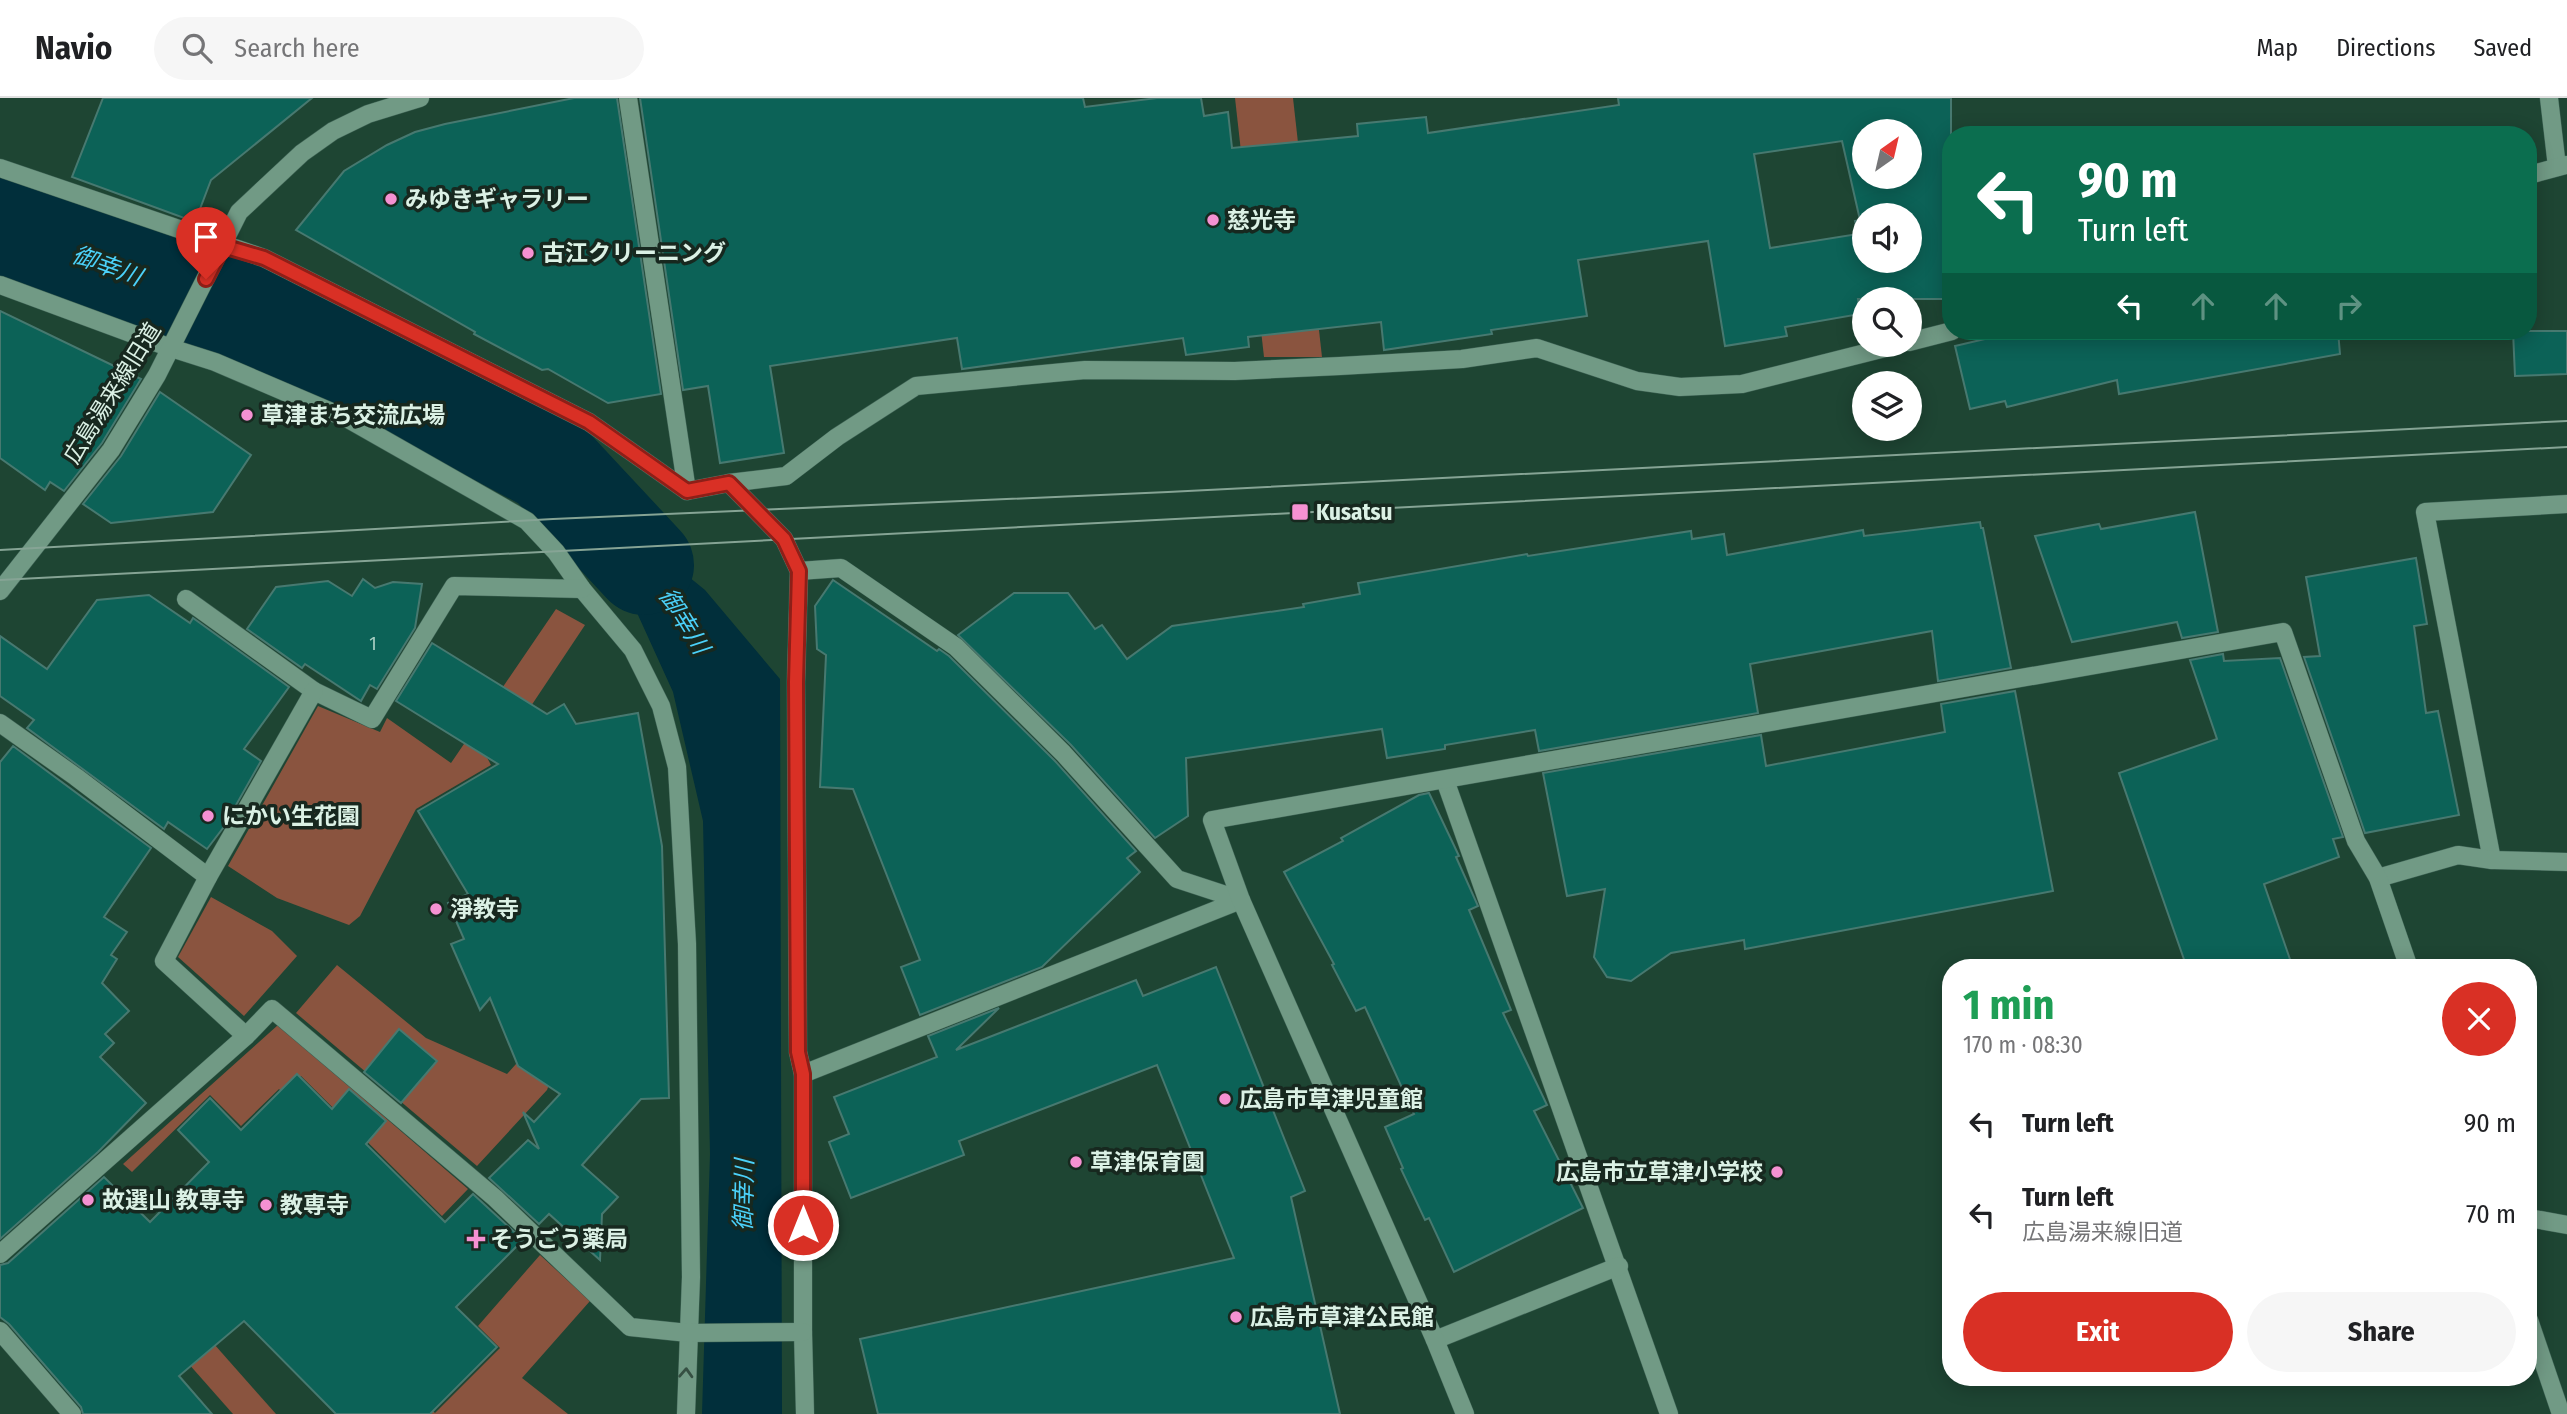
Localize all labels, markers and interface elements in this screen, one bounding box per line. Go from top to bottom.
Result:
search box [154,17,644,80]
text: Navio [35,28,112,68]
icon: search [178,29,216,67]
text: Search here [234,33,360,64]
text: Map [2257,34,2298,62]
text: Directions [2336,34,2435,62]
text: Saved [2473,34,2532,62]
north arrow [1852,119,1922,189]
map controls [1852,119,1922,441]
text: 90 m [2078,151,2178,210]
icon: left [1963,154,2054,245]
place label: みゆきギャラリー [405,185,589,213]
marker: みゆきギャラリー [383,191,399,207]
button: sound [1852,203,1922,273]
place label: 慈光寺 [1227,206,1296,234]
pin [176,207,236,279]
text: Turn left [2078,211,2188,249]
marker: 慈光寺 [1205,212,1221,228]
icon: arrive [187,218,225,256]
place label: 古江クリーニング [542,239,726,267]
water label: 御幸川 [68,241,148,292]
marker: 古江クリーニング [520,245,536,261]
button: search [1852,287,1922,357]
icon: left [2111,287,2149,325]
icon: ahead [2184,287,2222,325]
icon: ahead [2257,287,2295,325]
icon: right [2330,287,2368,325]
street label: 広島湯来線旧道 [57,317,167,469]
button: layers [1852,371,1922,441]
place label: 草津まち交流広場 [261,401,445,429]
marker: 草津まち交流広場 [239,407,255,423]
place label: Kusatsu [1316,498,1393,526]
marker: Kusatsu [1290,502,1310,522]
water label: 御幸川 [653,583,717,661]
house number: 1 [369,632,377,655]
place label: にかい生花園 [222,802,360,830]
marker: にかい生花園 [200,808,216,824]
place label: 淨教寺 [450,895,519,923]
marker: 淨教寺 [428,901,444,917]
text: 1 min [1963,980,2054,1030]
button: close [2442,982,2516,1056]
text: 170 m · 08:30 [1963,1031,2083,1059]
place label: 広島市草津児童館 [1239,1085,1423,1113]
marker: 広島市草津児童館 [1217,1091,1233,1107]
icon: left [1963,1105,2001,1143]
text: Turn left [2022,1108,2114,1139]
text: 90 m [2464,1108,2516,1139]
place label: 草津保育園 [1090,1148,1205,1176]
marker: 草津保育園 [1068,1154,1084,1170]
water label: 御幸川 [729,1156,759,1231]
place label: 広島市立草津小学校 [1556,1158,1763,1186]
marker: 広島市立草津小学校 [1769,1164,1785,1180]
text: Turn left [2022,1182,2114,1213]
place label: 故選山 教専寺 [102,1186,245,1214]
position arrow [766,1188,840,1262]
place label: 教専寺 [280,1191,349,1219]
marker: 故選山 教専寺 [80,1192,96,1208]
icon: left [1963,1196,2001,1234]
marker: 教専寺 [258,1197,274,1213]
text: 70 m [2466,1199,2516,1230]
text: 広島湯来線旧道 [2022,1218,2183,1246]
place label: そうごう薬局 [490,1225,628,1253]
marker: そうごう薬局 [468,1231,484,1247]
button: Exit [1963,1292,2233,1372]
button: Share [2247,1292,2516,1372]
place label: 広島市草津公民館 [1250,1303,1434,1331]
marker: 広島市草津公民館 [1228,1309,1244,1325]
one-way arrow [678,1368,693,1379]

